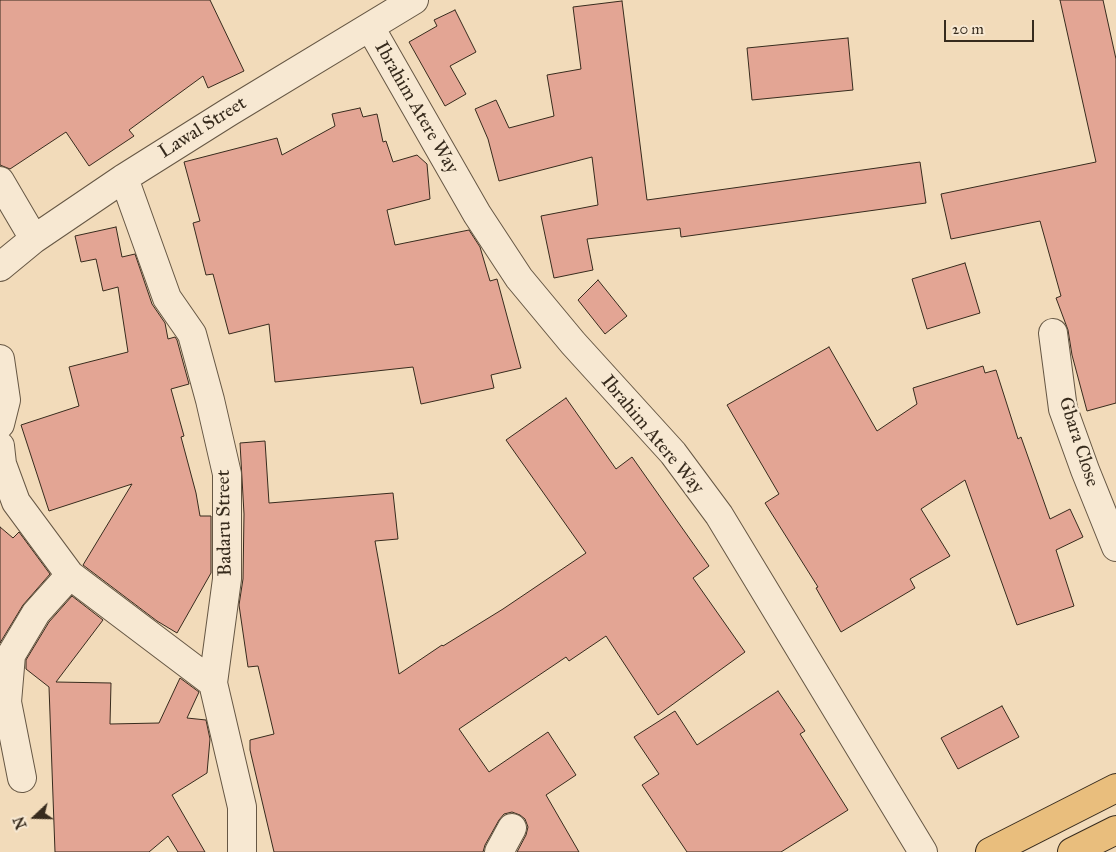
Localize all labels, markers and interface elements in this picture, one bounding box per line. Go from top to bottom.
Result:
scale bar [946,10,1036,42]
text: 20 m [952,20,984,38]
street label: Ibrahim Atere Way [369,38,463,178]
street label: Lawal Street [155,92,251,164]
street label: Ibrahim Atere Way [596,371,708,499]
street label: Gbara Close [1053,394,1103,490]
street label: Badaru Street [213,469,237,577]
north arrow [10,792,60,842]
text: N [10,814,31,831]

